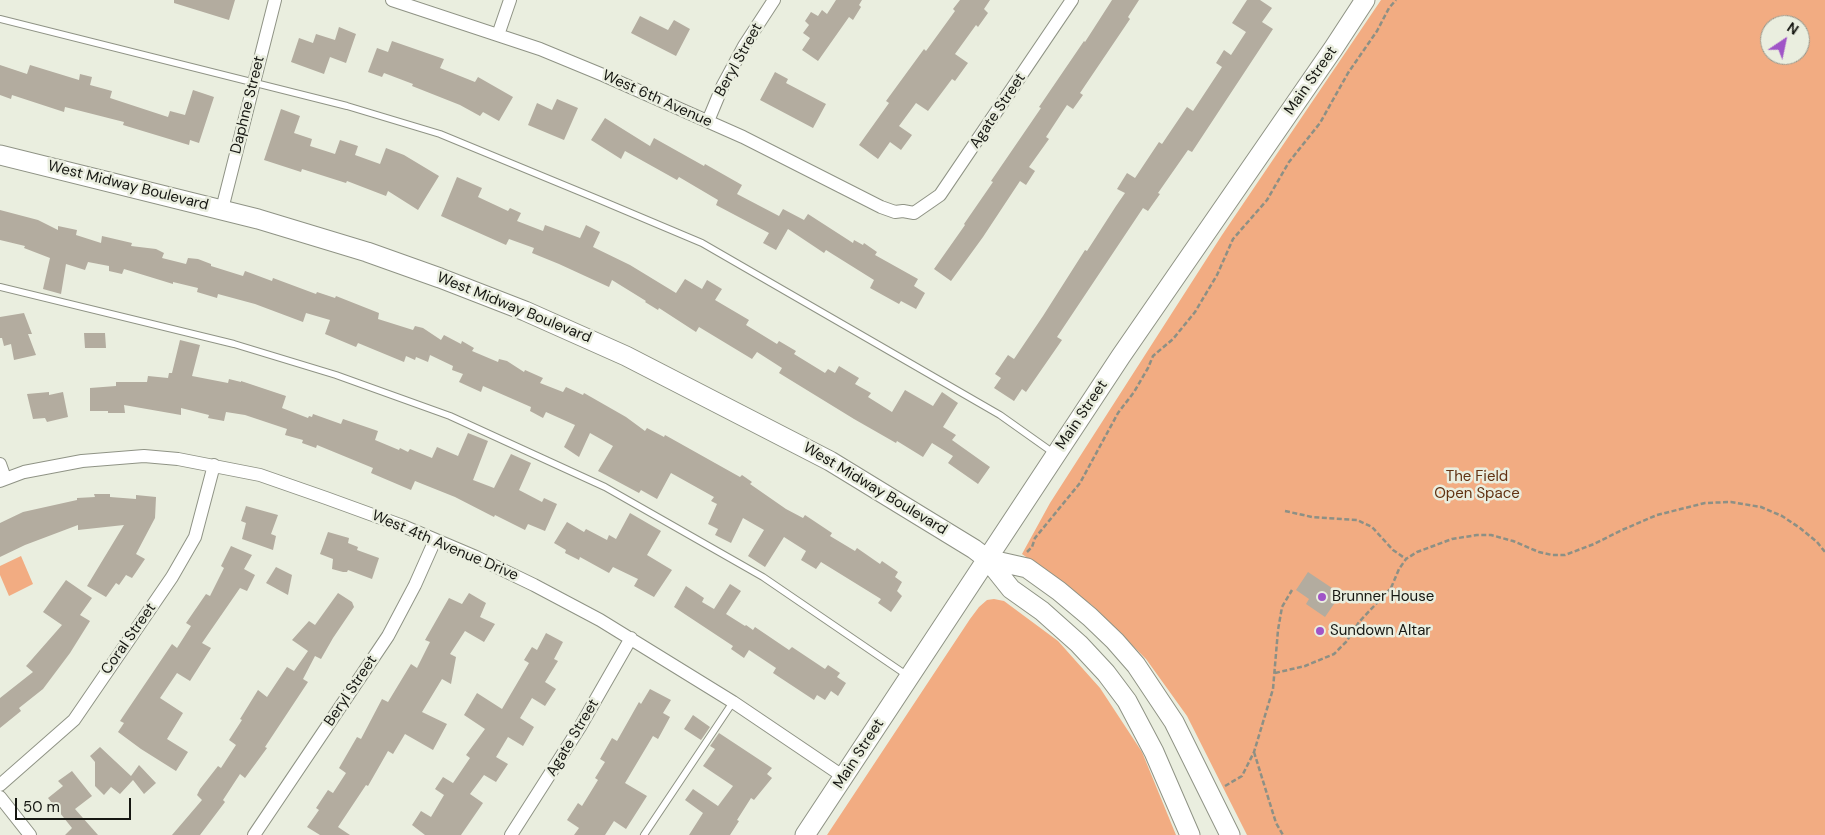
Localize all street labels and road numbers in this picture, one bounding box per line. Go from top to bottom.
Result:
street label: Beryl Street [711,20,767,100]
street label: Main Street [1281,43,1341,119]
street label: Daphne Street [227,54,269,156]
street label: West 6th Avenue [599,67,715,131]
street label: Agate Street [966,70,1030,152]
street label: West Midway Boulevard [46,157,210,215]
street label: West Midway Boulevard [434,269,594,347]
street label: Main Street [1052,377,1112,453]
street label: West Midway Boulevard [800,439,950,539]
street label: West 4th Avenue Drive [369,507,521,585]
street label: Coral Street [98,600,160,678]
street label: Beryl Street [321,652,381,730]
street label: Agate Street [543,696,603,780]
street label: Main Street [830,716,888,792]

